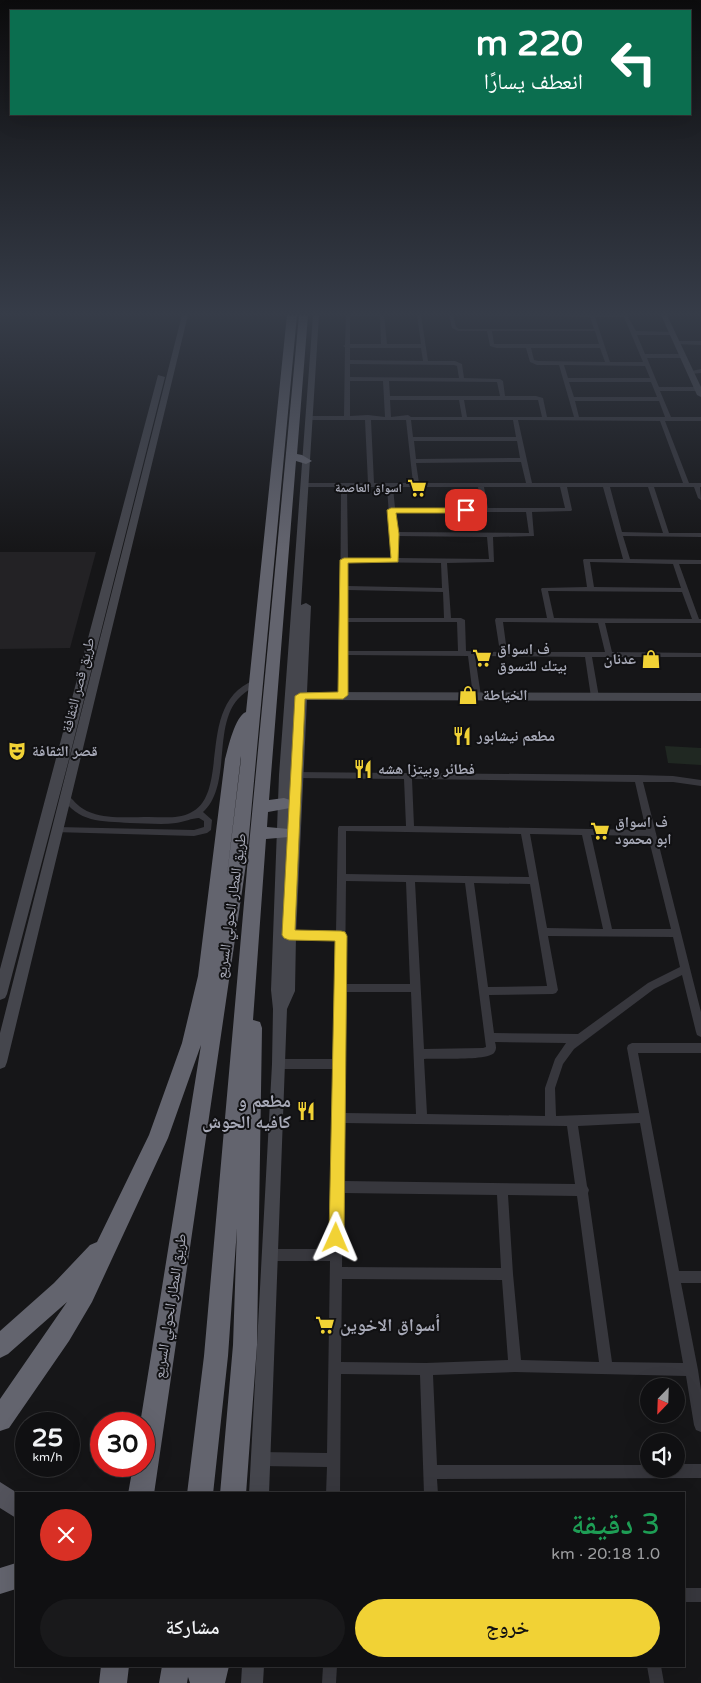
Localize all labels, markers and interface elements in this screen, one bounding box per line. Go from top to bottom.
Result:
text: 220 m [476,23,583,65]
icon: left [601,30,666,95]
text: انعطف يسارًا [484,69,583,95]
supermarket icon: اسواق العاصمة [406,477,428,499]
place label: اسواق العاصمة [335,481,402,496]
pin [445,489,487,531]
icon: arrive [452,496,480,524]
street label: طريق قصر الثقافة [57,635,100,735]
place label: ف اسواق بيتك للتسوق [497,640,567,675]
supermarket icon: ف اسواق بيتك للتسوق [471,647,493,669]
shop icon: عدنان [640,648,662,670]
place label: عدنان [603,650,636,668]
shop icon: الخياطة [457,684,479,706]
place label: الخياطة [483,686,527,704]
restaurant icon: مطعم نيشابور [451,725,473,747]
place label: مطعم نيشابور [476,727,555,746]
theatre icon: قصر الثقافة [6,740,28,762]
place label: قصر الثقافة [32,742,98,760]
restaurant icon: فطائر وبيتزا هشه [352,758,374,780]
place label: فطائر وبيتزا هشه [378,760,475,778]
place label: ف اسواق ابو محمود [615,813,672,848]
supermarket icon: ف اسواق ابو محمود [589,820,611,842]
street label: طريق المطار الحولي السريع [212,832,253,980]
place label: مطعم و كافيه الحوش [202,1090,291,1133]
restaurant icon: مطعم و كافيه الحوش [295,1100,317,1122]
position arrow [309,1211,361,1263]
street label: طريق المطار الحولي السريع [150,1232,193,1380]
supermarket icon: أسواق الاخوين [314,1314,336,1336]
place label: أسواق الاخوين [340,1314,440,1336]
north arrow [640,1378,685,1422]
map controls [640,1378,685,1478]
speed limit sign: 30 [90,1412,155,1477]
text: 25 [32,1423,63,1453]
button: sound [640,1433,685,1478]
text: km/h [32,1450,63,1464]
text: 3 دقيقة [571,1506,660,1543]
button: close [40,1509,92,1561]
text: 1.0 km · 20:18 [551,1544,660,1564]
button: مشاركة [40,1599,345,1657]
button: خروج [355,1599,660,1657]

